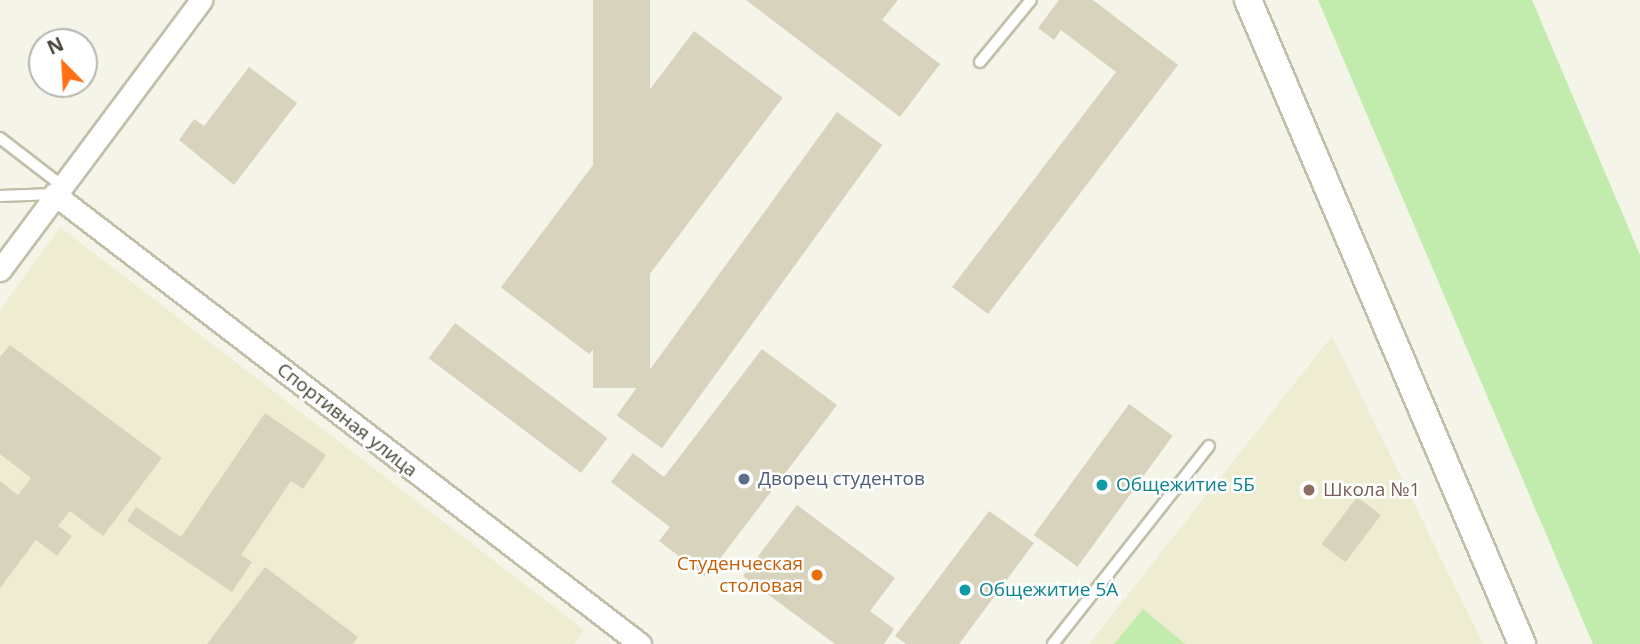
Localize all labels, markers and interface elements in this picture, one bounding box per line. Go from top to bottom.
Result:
north arrow [28,28,98,98]
text: N [43,31,68,61]
street label: Спортивная улица [272,358,422,482]
place label: Дворец студентов [758,468,925,490]
marker: Дворец студентов [736,471,752,487]
place label: Общежитие 5Б [1116,474,1255,496]
marker: Общежитие 5Б [1094,477,1110,493]
place label: Школа №1 [1323,479,1420,501]
marker: Школа №1 [1301,482,1317,498]
place label: Студенческая столовая [677,553,803,597]
marker: Студенческая столовая [809,567,825,583]
place label: Общежитие 5А [979,579,1118,601]
marker: Общежитие 5А [957,582,973,598]

